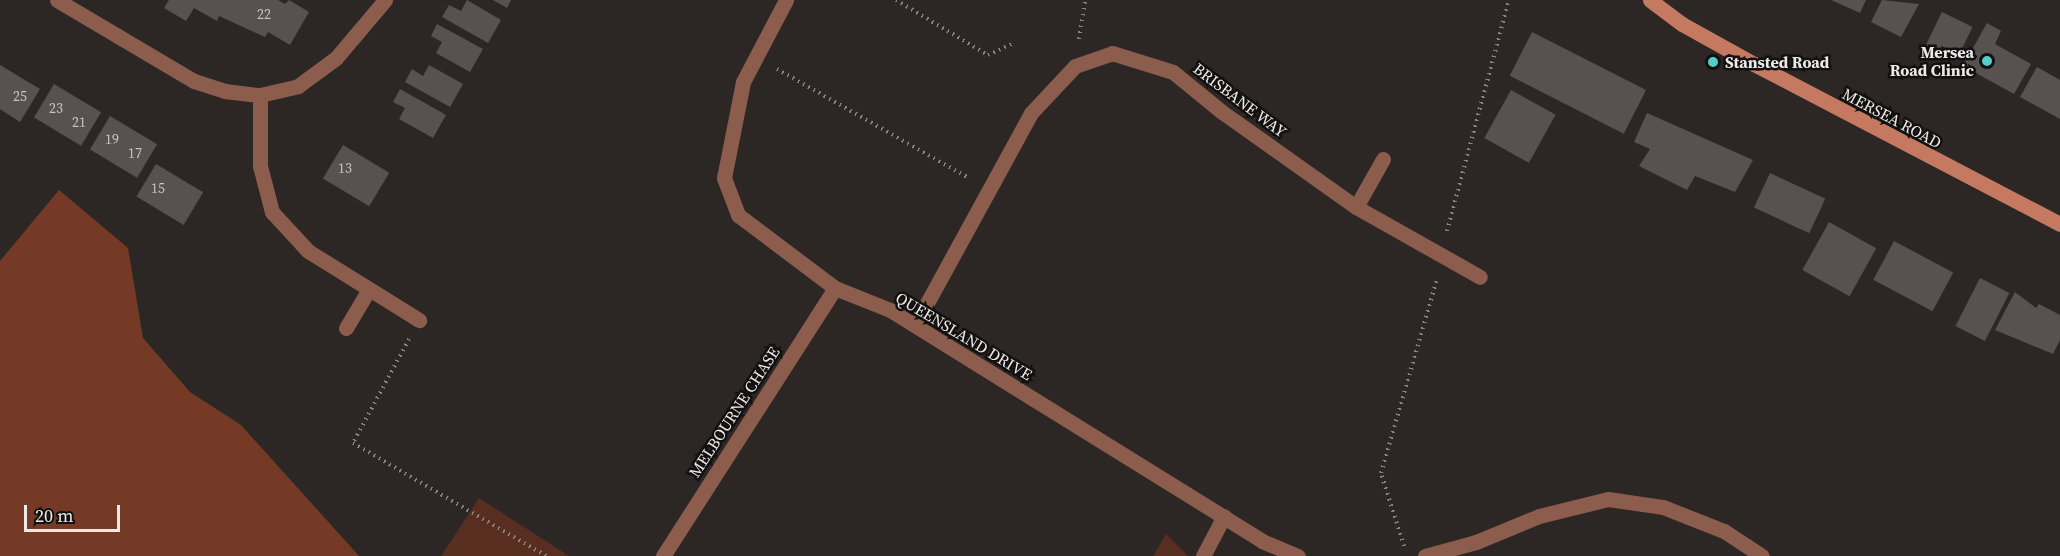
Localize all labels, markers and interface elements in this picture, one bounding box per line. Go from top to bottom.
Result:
house number: 22 [257,6,271,22]
place label: Mersea Road Clinic [1890,42,1974,80]
place label: Stansted Road [1725,52,1829,72]
marker: Mersea Road Clinic [1978,52,1996,70]
marker: Stansted Road [1706,55,1720,69]
street label: BRISBANE WAY [1189,59,1291,141]
street label: MERSEA ROAD [1839,84,1945,152]
house number: 25 [13,88,27,104]
house number: 23 [49,100,63,116]
house number: 21 [72,114,86,130]
house number: 19 [105,131,119,147]
house number: 17 [128,145,142,161]
house number: 13 [338,160,352,176]
house number: 15 [151,180,165,196]
street label: QUEENSLAND DRIVE [892,288,1036,384]
street label: MELBOURNE CHASE [685,343,783,481]
scale bar [27,493,123,531]
text: 20 m [35,503,73,528]

